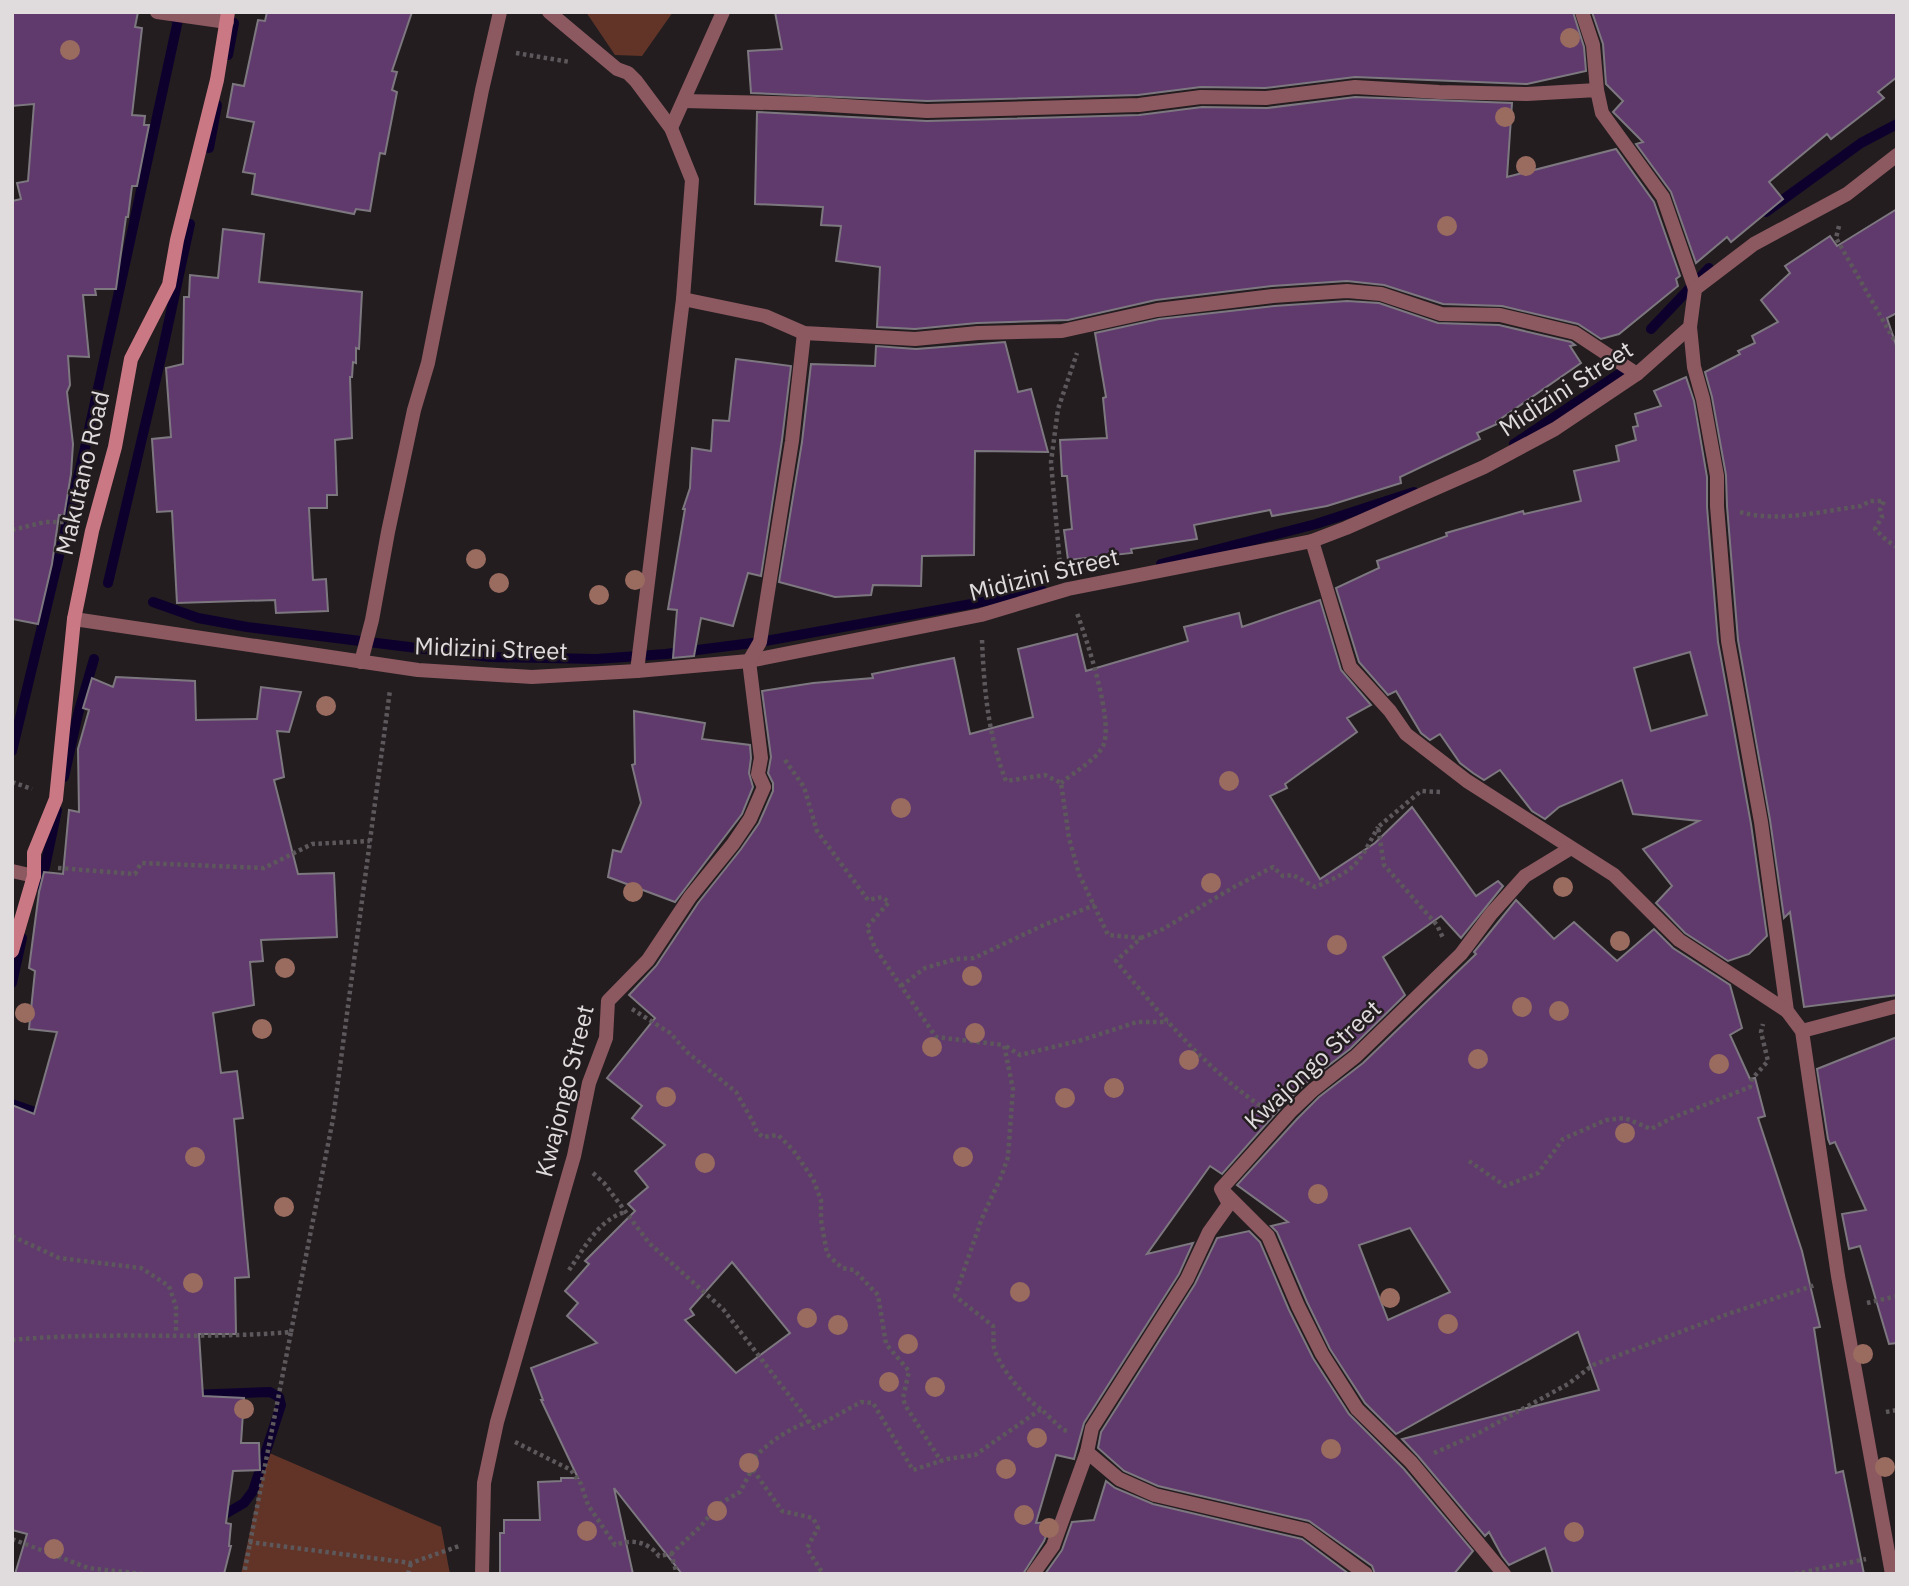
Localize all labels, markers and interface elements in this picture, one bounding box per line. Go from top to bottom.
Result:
street label: Midizini Street [1492,333,1639,443]
street label: Makutano Road [48,388,116,558]
street label: Midizini Street [965,540,1122,608]
street label: Midizini Street [414,629,568,667]
street label: Kwajongo Street [1237,992,1388,1136]
street label: Kwajongo Street [527,1001,601,1180]

